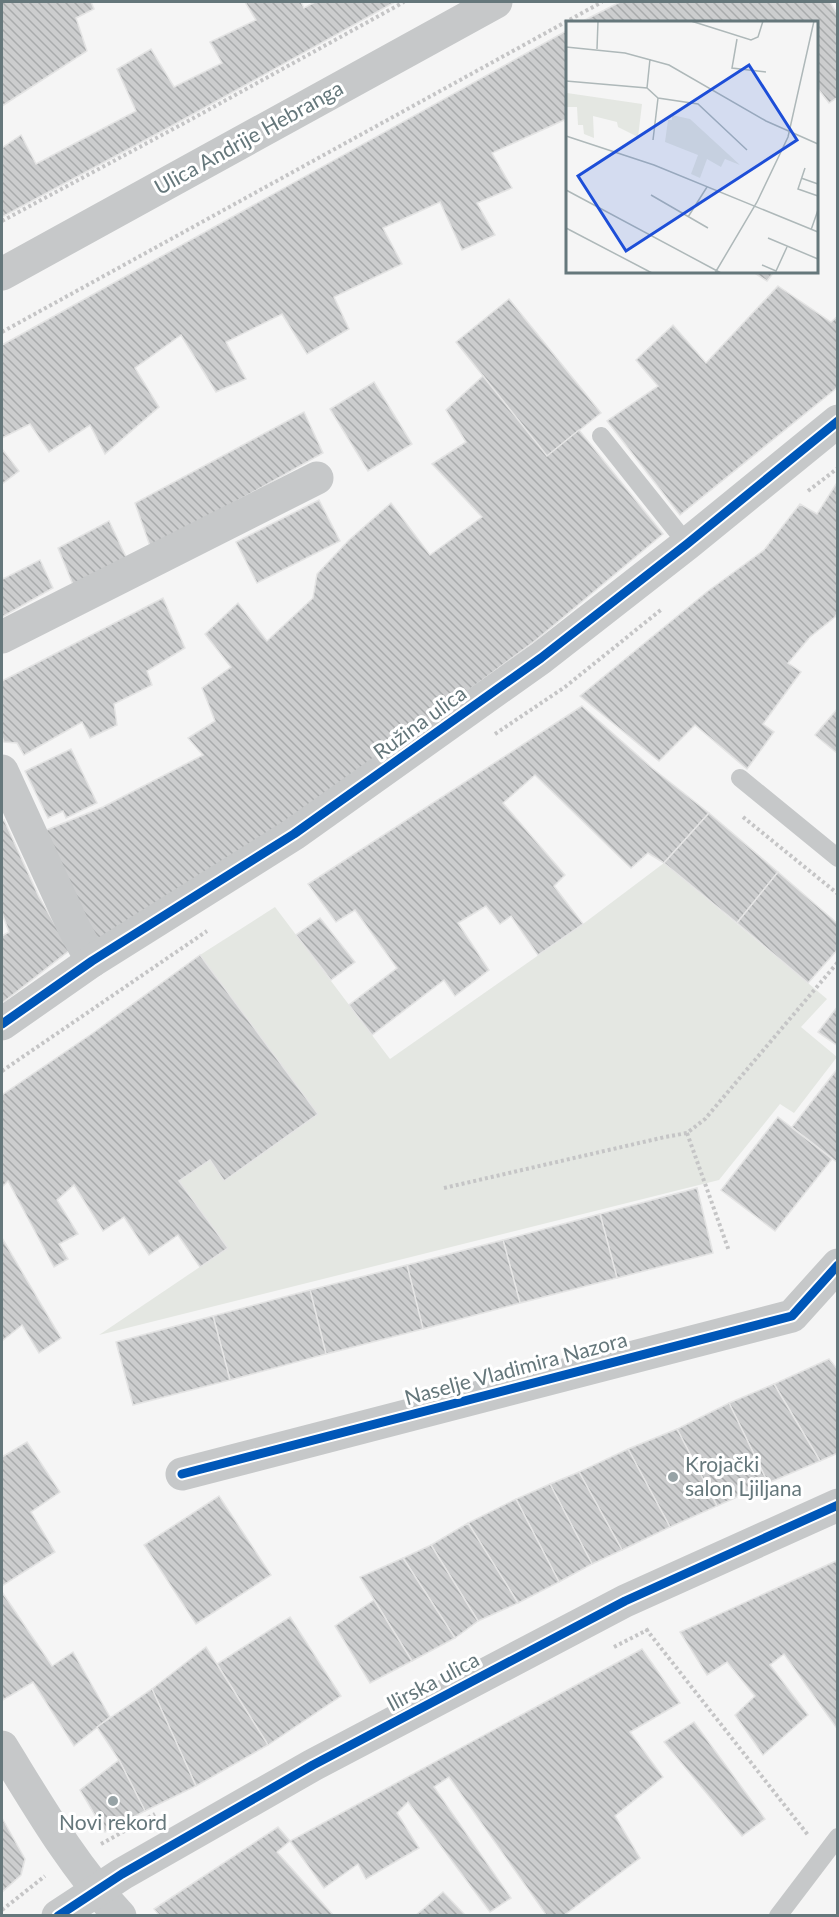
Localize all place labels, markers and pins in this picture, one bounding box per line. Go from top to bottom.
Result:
place label: Krojački salon Ljiljana [685,1451,802,1500]
marker: Krojački salon Ljiljana [666,1470,680,1484]
marker: Novi rekord [106,1794,120,1808]
place label: Novi rekord [59,1809,167,1834]

